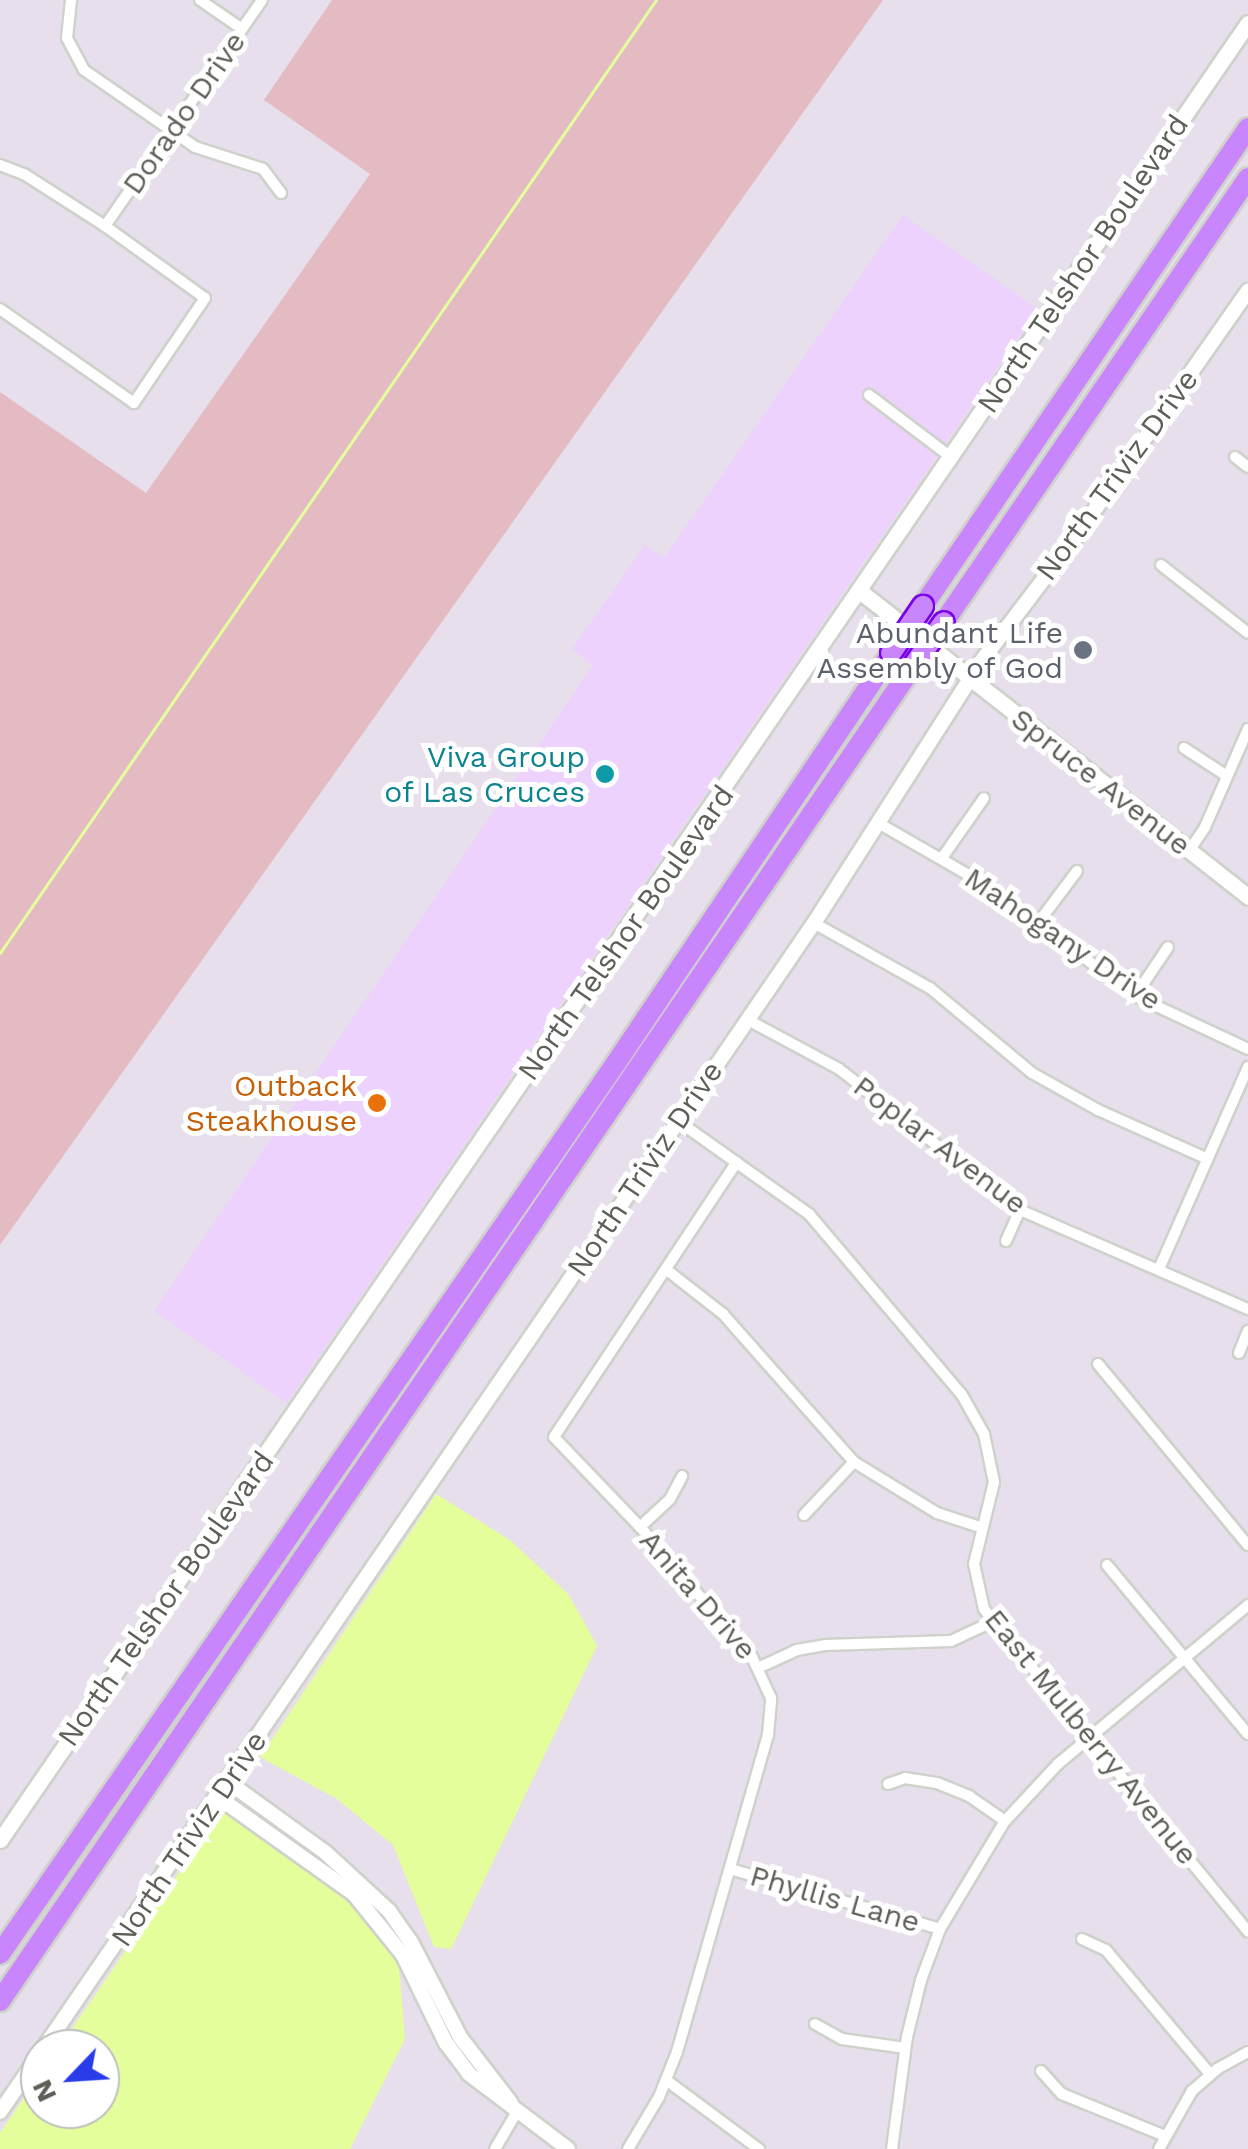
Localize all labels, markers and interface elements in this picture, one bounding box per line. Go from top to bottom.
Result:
street label: Dorado Drive [115,25,253,201]
street label: North Telshor Boulevard [969,107,1197,421]
street label: North Triviz Drive [1028,362,1206,588]
place label: Abundant Life Assembly of God [815,615,1063,686]
marker: Abundant Life Assembly of God [1072,639,1094,661]
street label: Spruce Avenue [1004,700,1198,864]
place label: Viva Group of Las Cruces [383,739,585,810]
marker: Viva Group of Las Cruces [594,763,616,785]
street label: North Telshor Boulevard [510,778,742,1088]
street label: Mahogany Drive [957,860,1169,1018]
street label: North Triviz Drive [559,1054,731,1284]
place label: Outback Steakhouse [186,1068,357,1138]
street label: Poplar Avenue [845,1068,1035,1222]
marker: Outback Steakhouse [366,1092,388,1114]
street label: North Telshor Boulevard [50,1444,282,1754]
street label: Anita Drive [632,1523,764,1667]
street label: East Mulberry Avenue [976,1601,1206,1873]
street label: North Triviz Drive [103,1724,275,1954]
street label: Phyllis Lane [746,1858,924,1940]
north arrow [20,2029,120,2129]
text: N [25,2075,64,2107]

